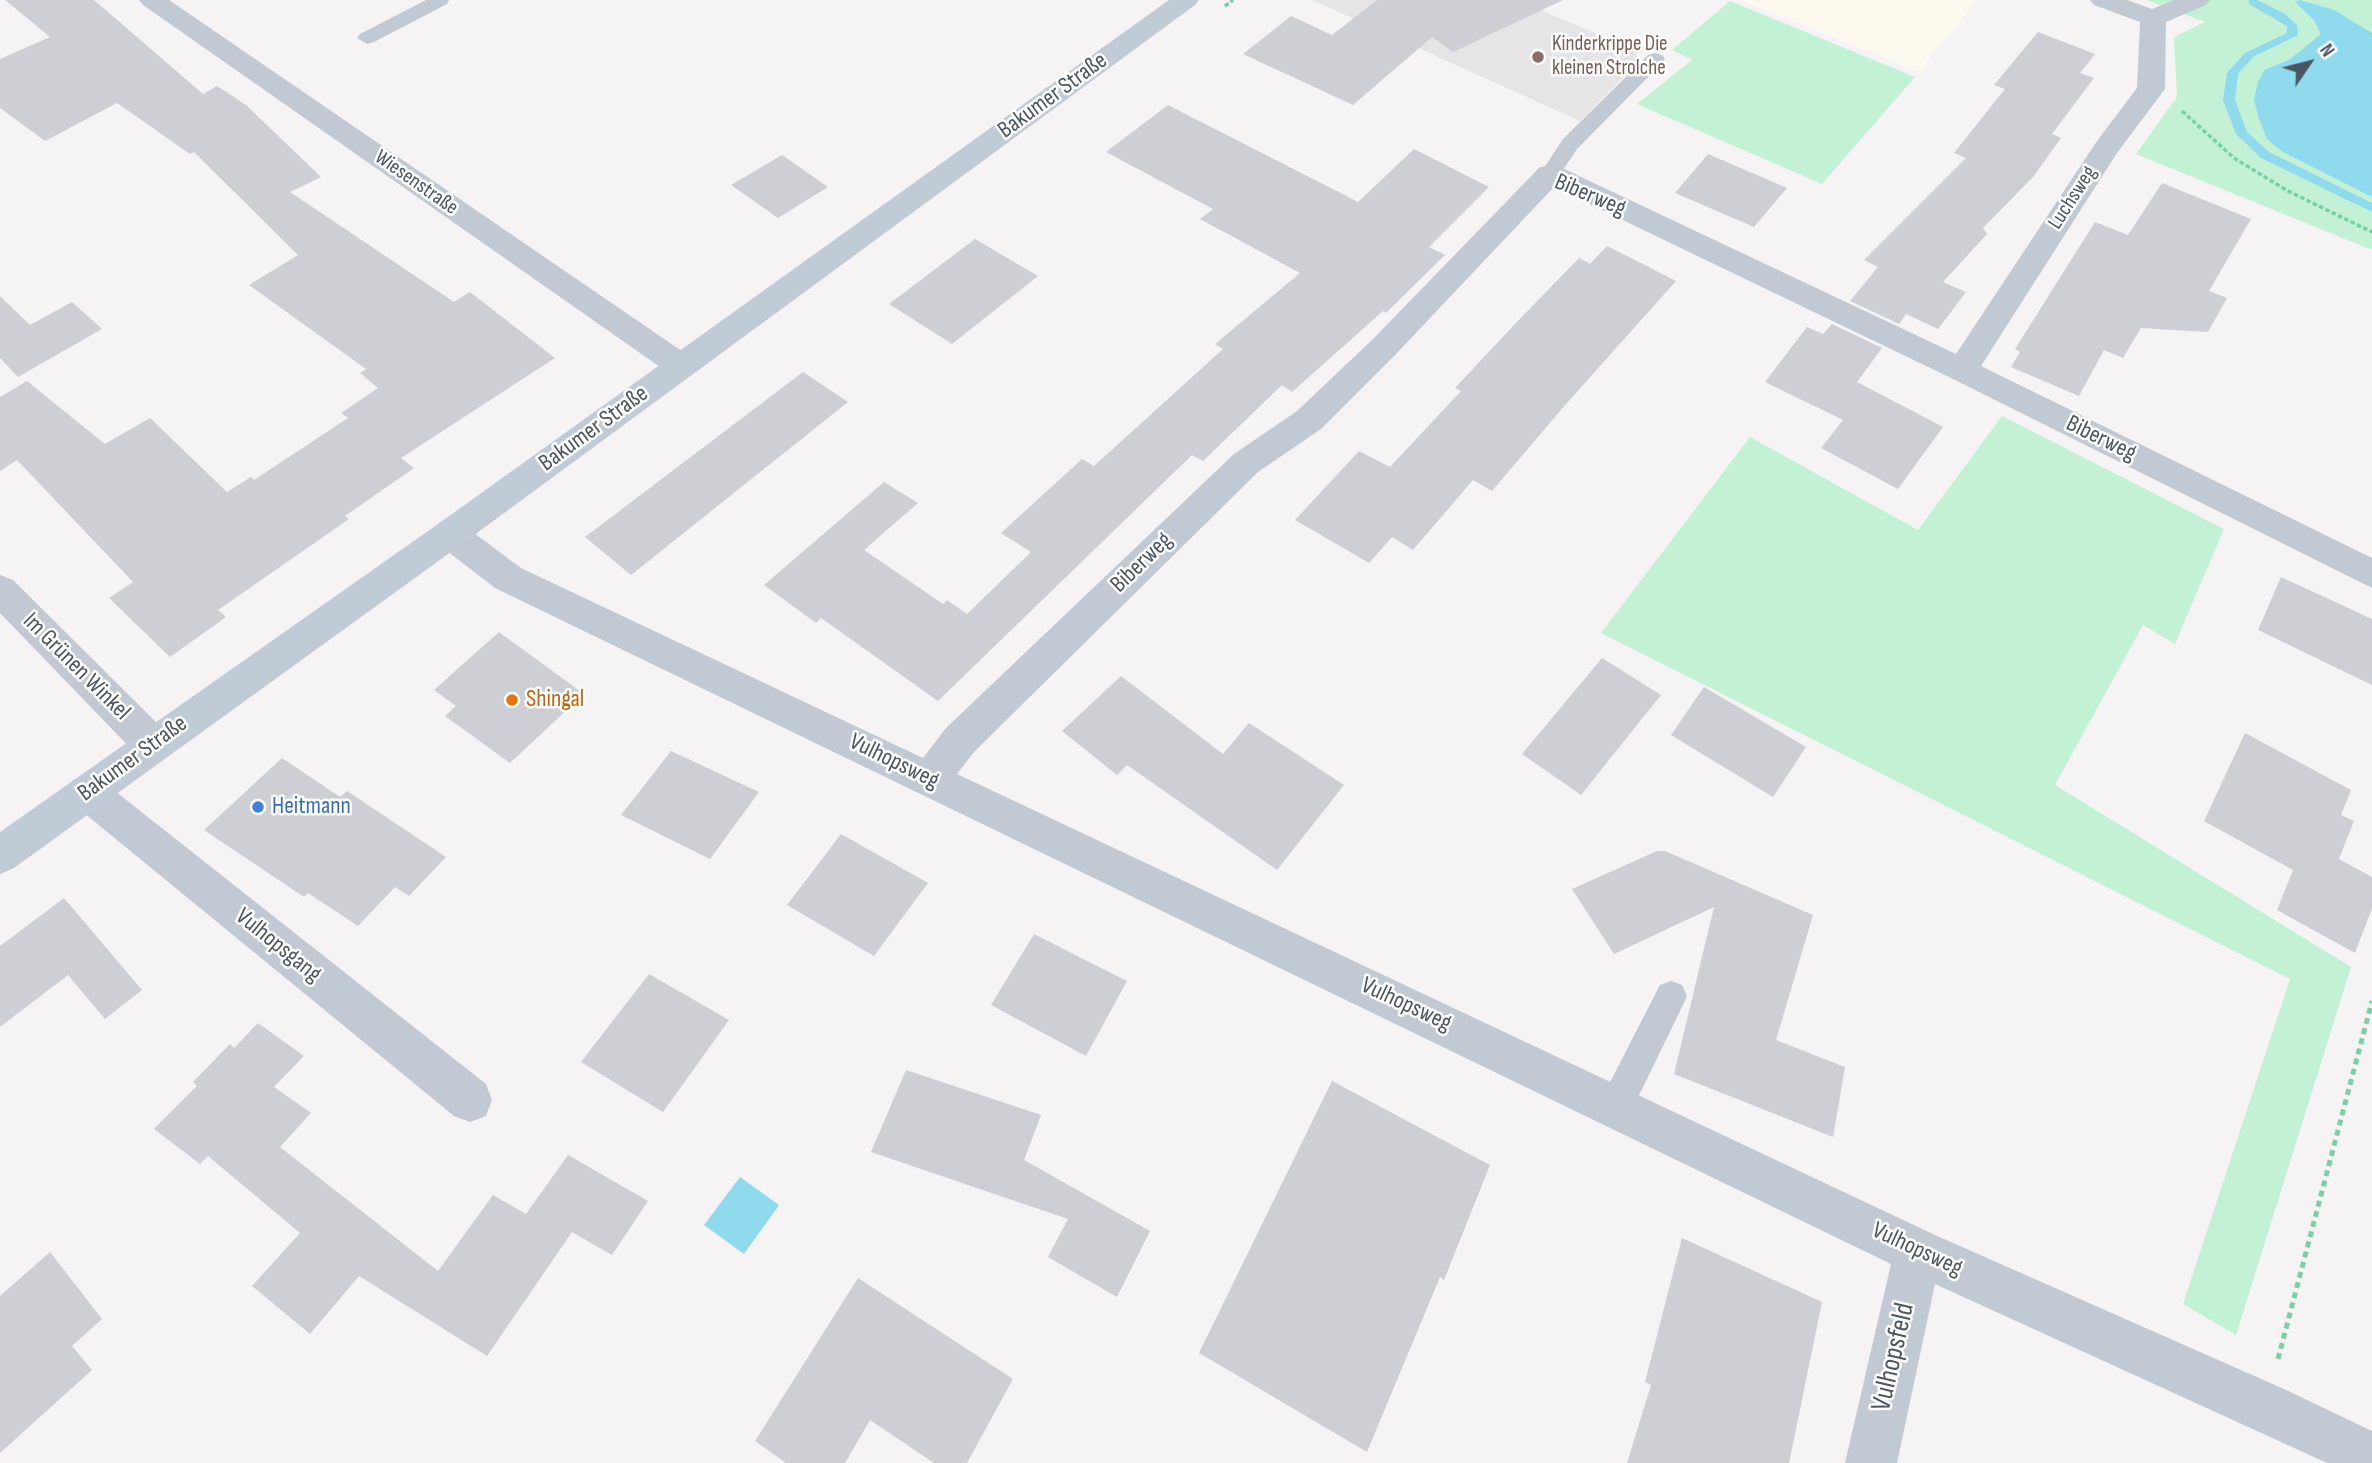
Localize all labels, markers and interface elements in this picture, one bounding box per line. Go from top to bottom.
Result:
north arrow [2274,28,2344,98]
place label: Kinderkrippe Die kleinen Strolche [1552,32,1667,82]
text: N [2314,40,2339,61]
street label: Bakumer Straße [993,47,1113,145]
marker: Kinderkrippe Die kleinen Strolche [1530,49,1546,65]
street label: Wiesenstraße [369,145,463,221]
street label: Luchsweg [2043,162,2103,234]
street label: Biberweg [1550,168,1630,224]
street label: Bakumer Straße [534,380,654,478]
street label: Biberweg [2061,410,2141,468]
street label: Biberweg [1105,527,1179,599]
street label: Im Grünen Winkel [16,607,136,727]
place label: Shingal [526,686,584,714]
marker: Shingal [504,692,520,708]
street label: Bakumer Straße [73,710,193,808]
street label: Vulhopsweg [844,728,944,796]
place label: Heitmann [272,793,351,821]
marker: Heitmann [250,799,266,815]
street label: Vulhopsgang [229,903,327,989]
street label: Vulhopsweg [1356,972,1456,1038]
street label: Vulhopsweg [1867,1217,1967,1283]
street label: Vulhopsfeld [1865,1300,1923,1414]

